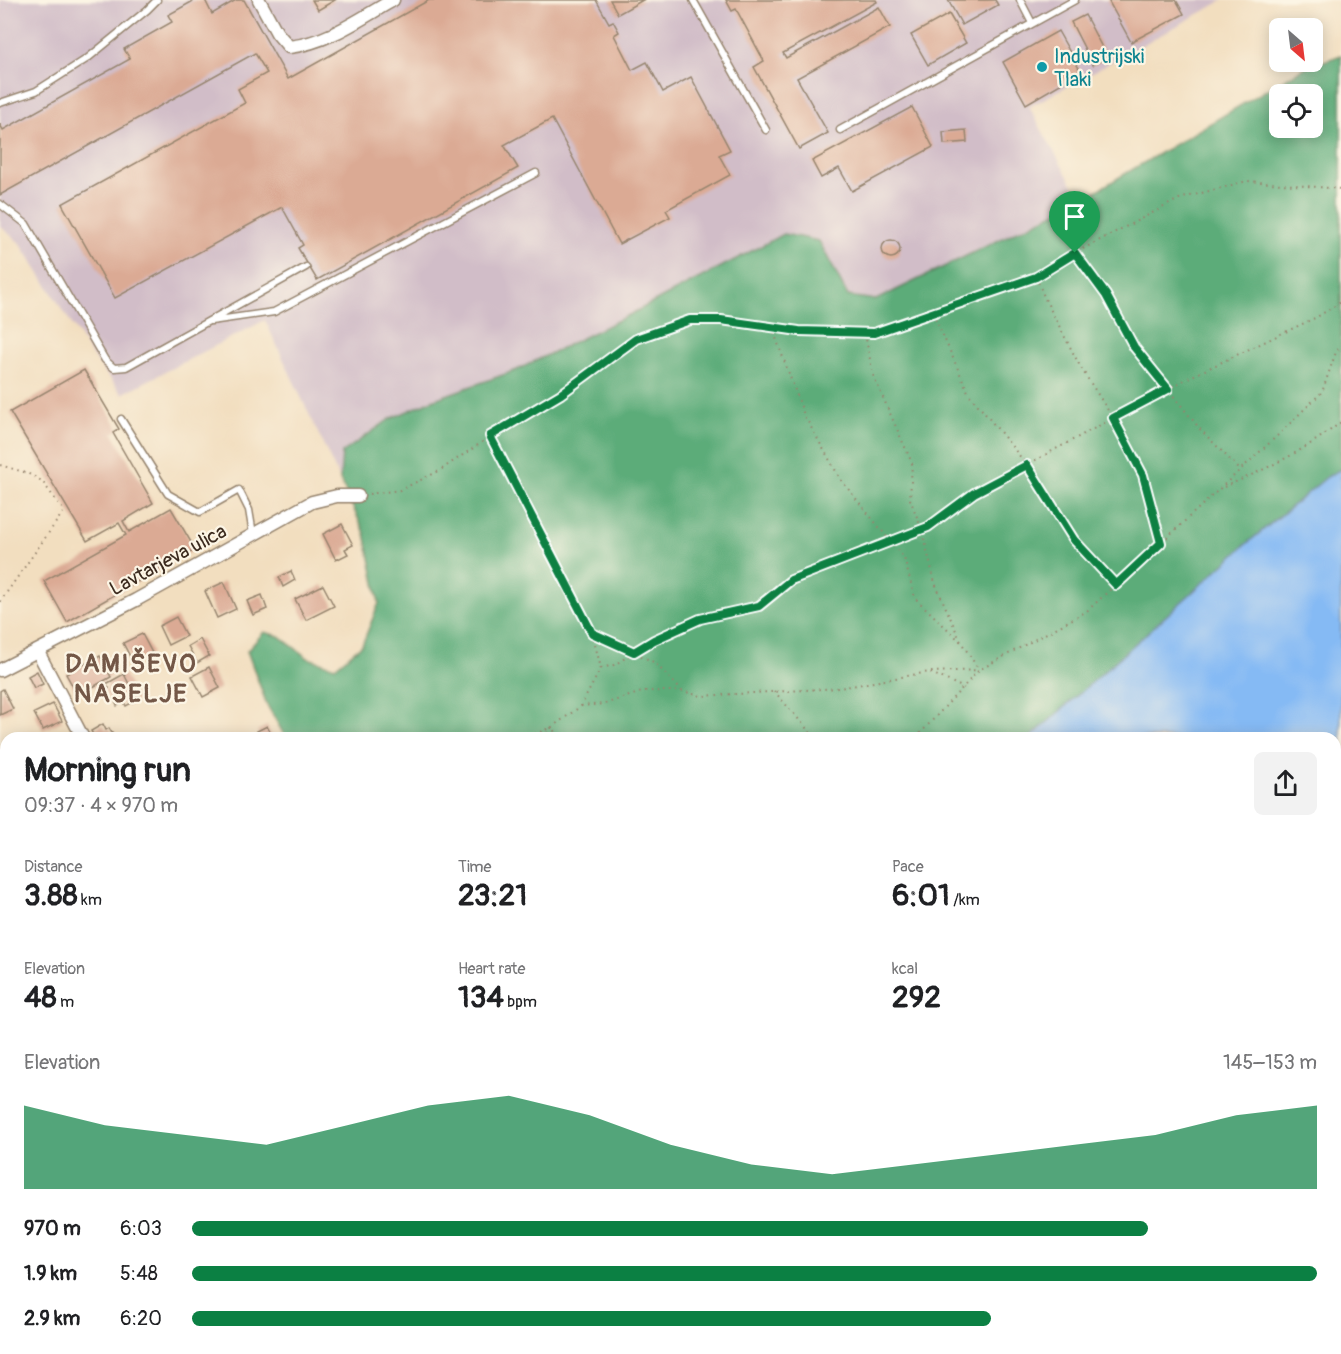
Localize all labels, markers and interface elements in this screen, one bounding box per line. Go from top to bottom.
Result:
north arrow [1269,18,1323,72]
map controls [1269,18,1323,138]
place label: Industrijski Tlaki [1054,44,1144,92]
marker: Industrijski Tlaki [1035,60,1049,74]
button: locate [1269,84,1323,138]
pin [1049,191,1100,253]
icon: arrive [1058,200,1091,233]
street label: Lavtarjeva ulica [105,519,231,601]
district label: DAMIŠEVO NASELJE [65,647,197,710]
text: Morning run [24,750,191,791]
button: share [1254,752,1317,815]
text: 09:37 · 4 × 970 m [24,793,178,818]
text: Distance [24,857,83,877]
text: Time [458,857,491,877]
text: Pace [892,857,924,877]
text: 3.88 [24,877,78,914]
text: 23:21 [458,877,527,914]
text: 6:01 [892,877,950,914]
text: km [78,890,102,910]
text: /km [950,890,980,910]
text: Elevation [24,959,85,979]
text: Heart rate [458,959,525,979]
text: kcal [892,959,918,979]
text: 48 [24,979,57,1016]
text: 134 [458,979,504,1016]
text: 292 [892,979,941,1016]
text: m [57,992,74,1012]
text: bpm [504,992,537,1012]
text: Elevation [24,1050,100,1075]
text: 145–153 m [1223,1050,1317,1075]
text: 970 m [24,1216,81,1241]
text: 6:03 [120,1216,162,1241]
text: 1.9 km [24,1261,77,1286]
text: 5:48 [120,1261,158,1286]
text: 2.9 km [24,1306,80,1331]
text: 6:20 [120,1306,162,1331]

